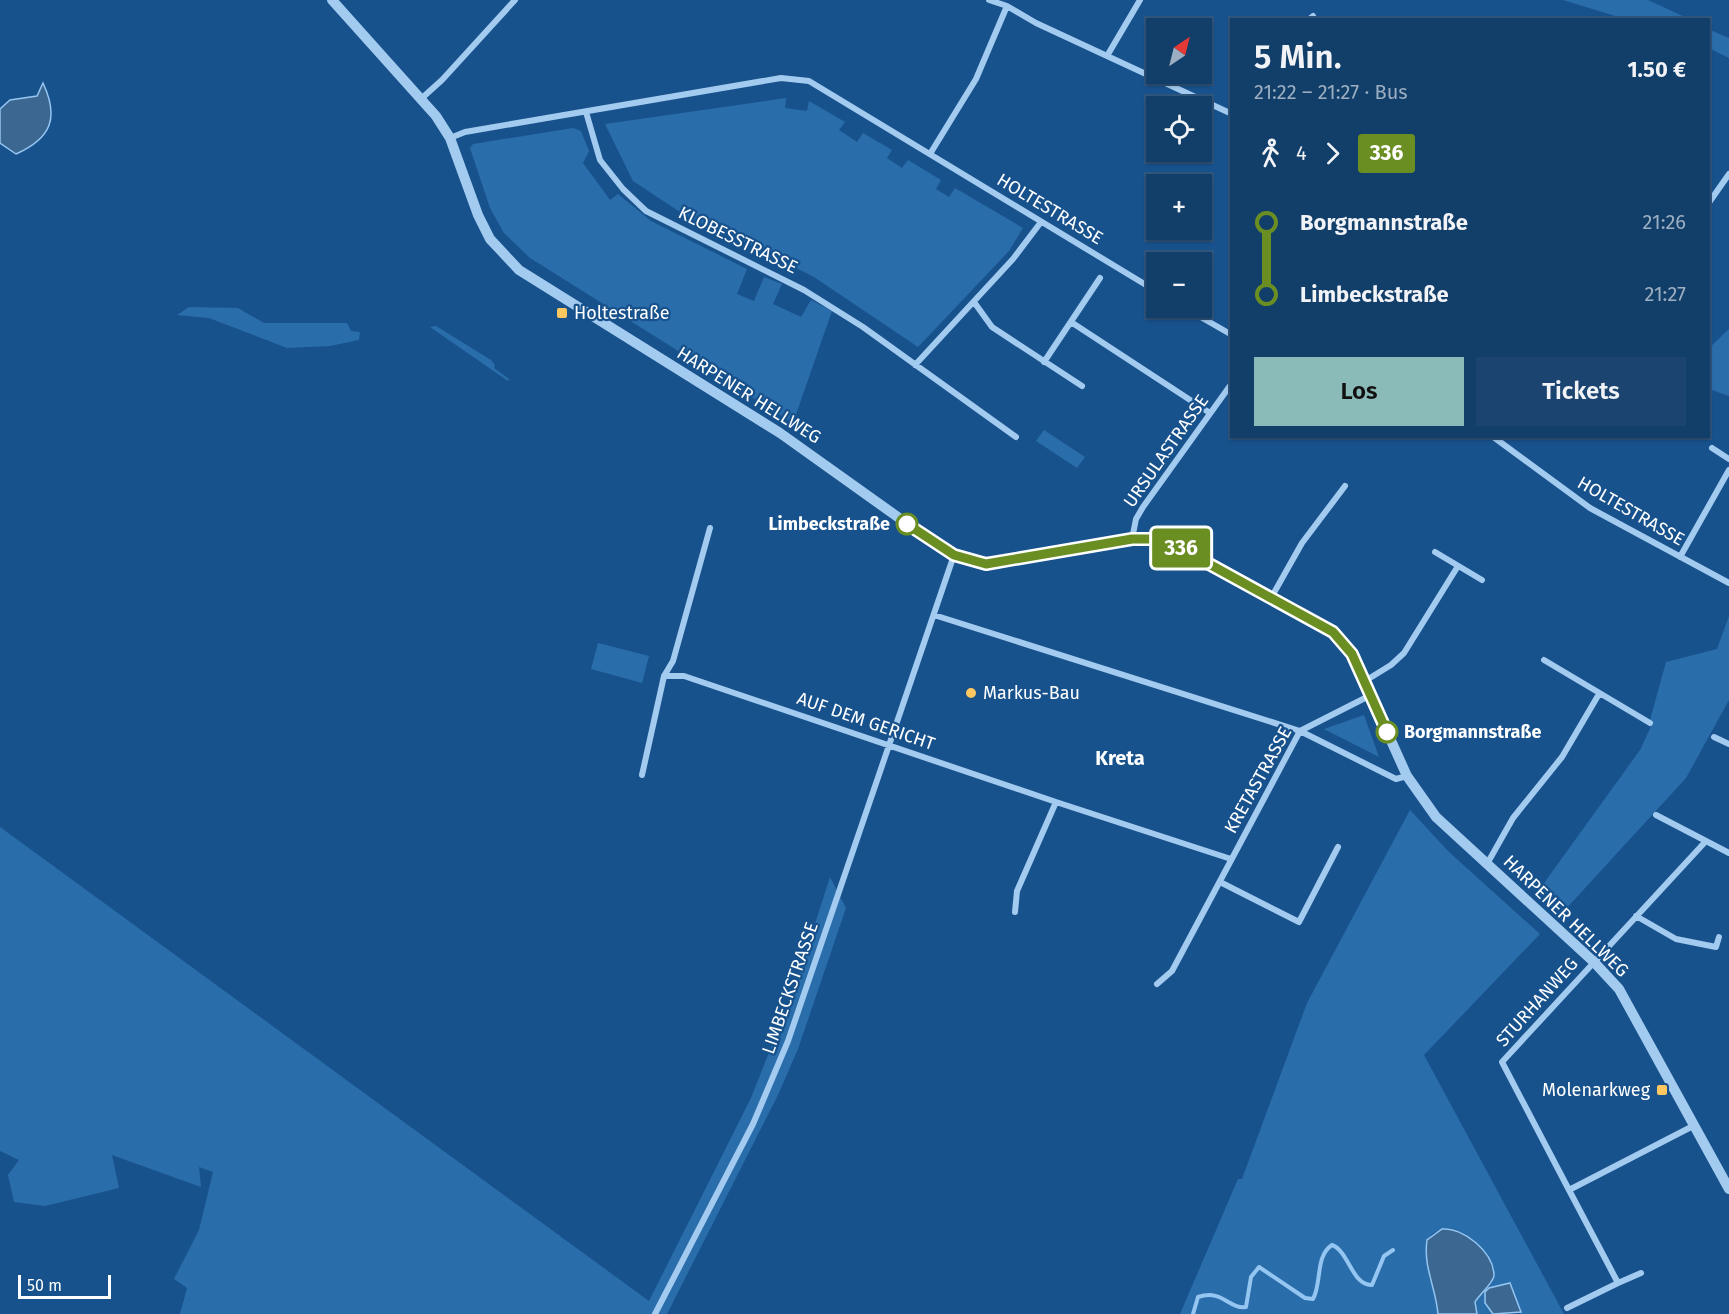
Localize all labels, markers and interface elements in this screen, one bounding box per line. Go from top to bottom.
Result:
north arrow [1146,18,1212,84]
map controls [1146,18,1212,318]
text: 5 Min. [1254,37,1342,77]
text: 1.50 € [1627,56,1686,83]
text: 21:22 – 21:27 · Bus [1254,80,1408,104]
button: locate [1146,96,1212,162]
icon: walk [1254,137,1287,170]
icon: forward [1316,137,1349,170]
text: 336 [1370,140,1403,166]
text: 4 [1296,141,1307,165]
street label: HOLTESTRASSE [993,169,1107,249]
button: + [1146,174,1212,240]
street label: KLOBESSTRASSE [675,202,801,278]
text: Borgmannstraße [1300,209,1468,236]
text: 21:26 [1643,210,1686,234]
button: − [1146,252,1212,318]
text: Limbeckstraße [1300,281,1449,308]
text: 21:27 [1645,282,1686,306]
place label: Holtestraße [574,302,670,324]
marker: Holtestraße [555,306,569,320]
street label: HARPENER HELLWEG [673,342,825,448]
button: Los [1254,357,1464,426]
button: Tickets [1476,357,1686,426]
street label: URSULASTRASSE [1119,390,1213,512]
street label: HOLTESTRASSE [1574,472,1688,550]
place label: Limbeckstraße [768,513,890,535]
marker: Limbeckstraße [896,513,918,535]
line badge: 336 [1146,528,1216,568]
text: 336 [1164,535,1198,561]
place label: Markus-Bau [983,682,1080,704]
marker: Markus-Bau [964,686,978,700]
street label: AUF DEM GERICHT [794,687,939,755]
marker: Borgmannstraße [1376,721,1398,743]
place label: Borgmannstraße [1404,721,1541,743]
street label: KRETASTRASSE [1220,723,1296,837]
district label: Kreta [1095,746,1145,770]
street label: HARPENER HELLWEG [1499,850,1633,982]
street label: LIMBECKSTRASSE [757,919,823,1057]
street label: STURHANWEG [1491,953,1583,1051]
place label: Molenarkweg [1542,1079,1651,1101]
marker: Molenarkweg [1655,1083,1669,1097]
scale bar [18,1272,111,1300]
text: 50 m [27,1276,62,1295]

